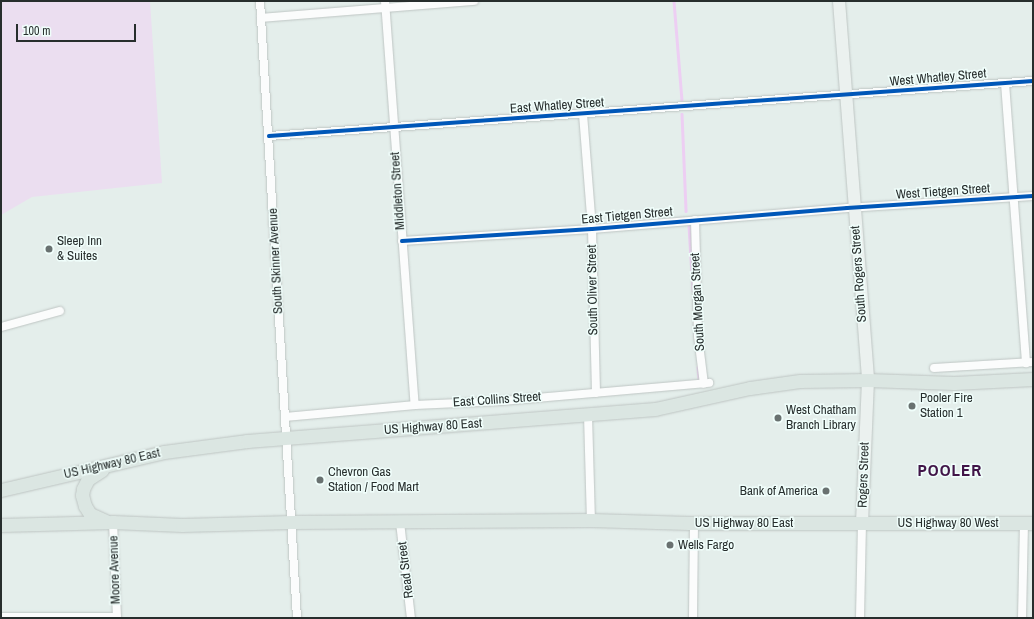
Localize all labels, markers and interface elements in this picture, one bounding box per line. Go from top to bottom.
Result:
scale bar [18,16,138,42]
text: 100 m [23,23,50,39]
street label: West Whatley Street [889,66,987,90]
street label: East Whatley Street [509,95,605,117]
street label: Middleton Street [387,151,409,231]
street label: West Tietgen Street [895,181,991,203]
street label: East Tietgen Street [581,204,673,228]
street label: South Skinner Avenue [265,207,287,315]
street label: South Rogers Street [848,225,870,323]
place label: Sleep Inn & Suites [57,234,102,265]
marker: Sleep Inn & Suites [44,244,54,254]
street label: South Oliver Street [584,245,602,335]
street label: South Morgan Street [688,252,708,352]
street label: East Collins Street [452,389,542,411]
place label: Pooler Fire Station 1 [920,391,973,422]
marker: Pooler Fire Station 1 [907,401,917,411]
place label: West Chatham Branch Library [786,403,856,434]
marker: West Chatham Branch Library [773,413,783,423]
street label: US Highway 80 East [383,416,483,438]
street label: Rogers Street [855,442,873,508]
street label: US Highway 80 East [62,445,162,483]
district label: POOLER [918,460,982,480]
place label: Chevron Gas Station / Food Mart [328,465,419,496]
marker: Chevron Gas Station / Food Mart [315,475,325,485]
place label: Bank of America [739,483,818,499]
marker: Bank of America [821,486,831,496]
street label: US Highway 80 East [695,515,793,531]
street label: US Highway 80 West [897,515,999,531]
street label: Moore Avenue [106,535,124,605]
place label: Wells Fargo [678,537,734,553]
marker: Wells Fargo [665,540,675,550]
street label: Read Street [395,541,417,599]

